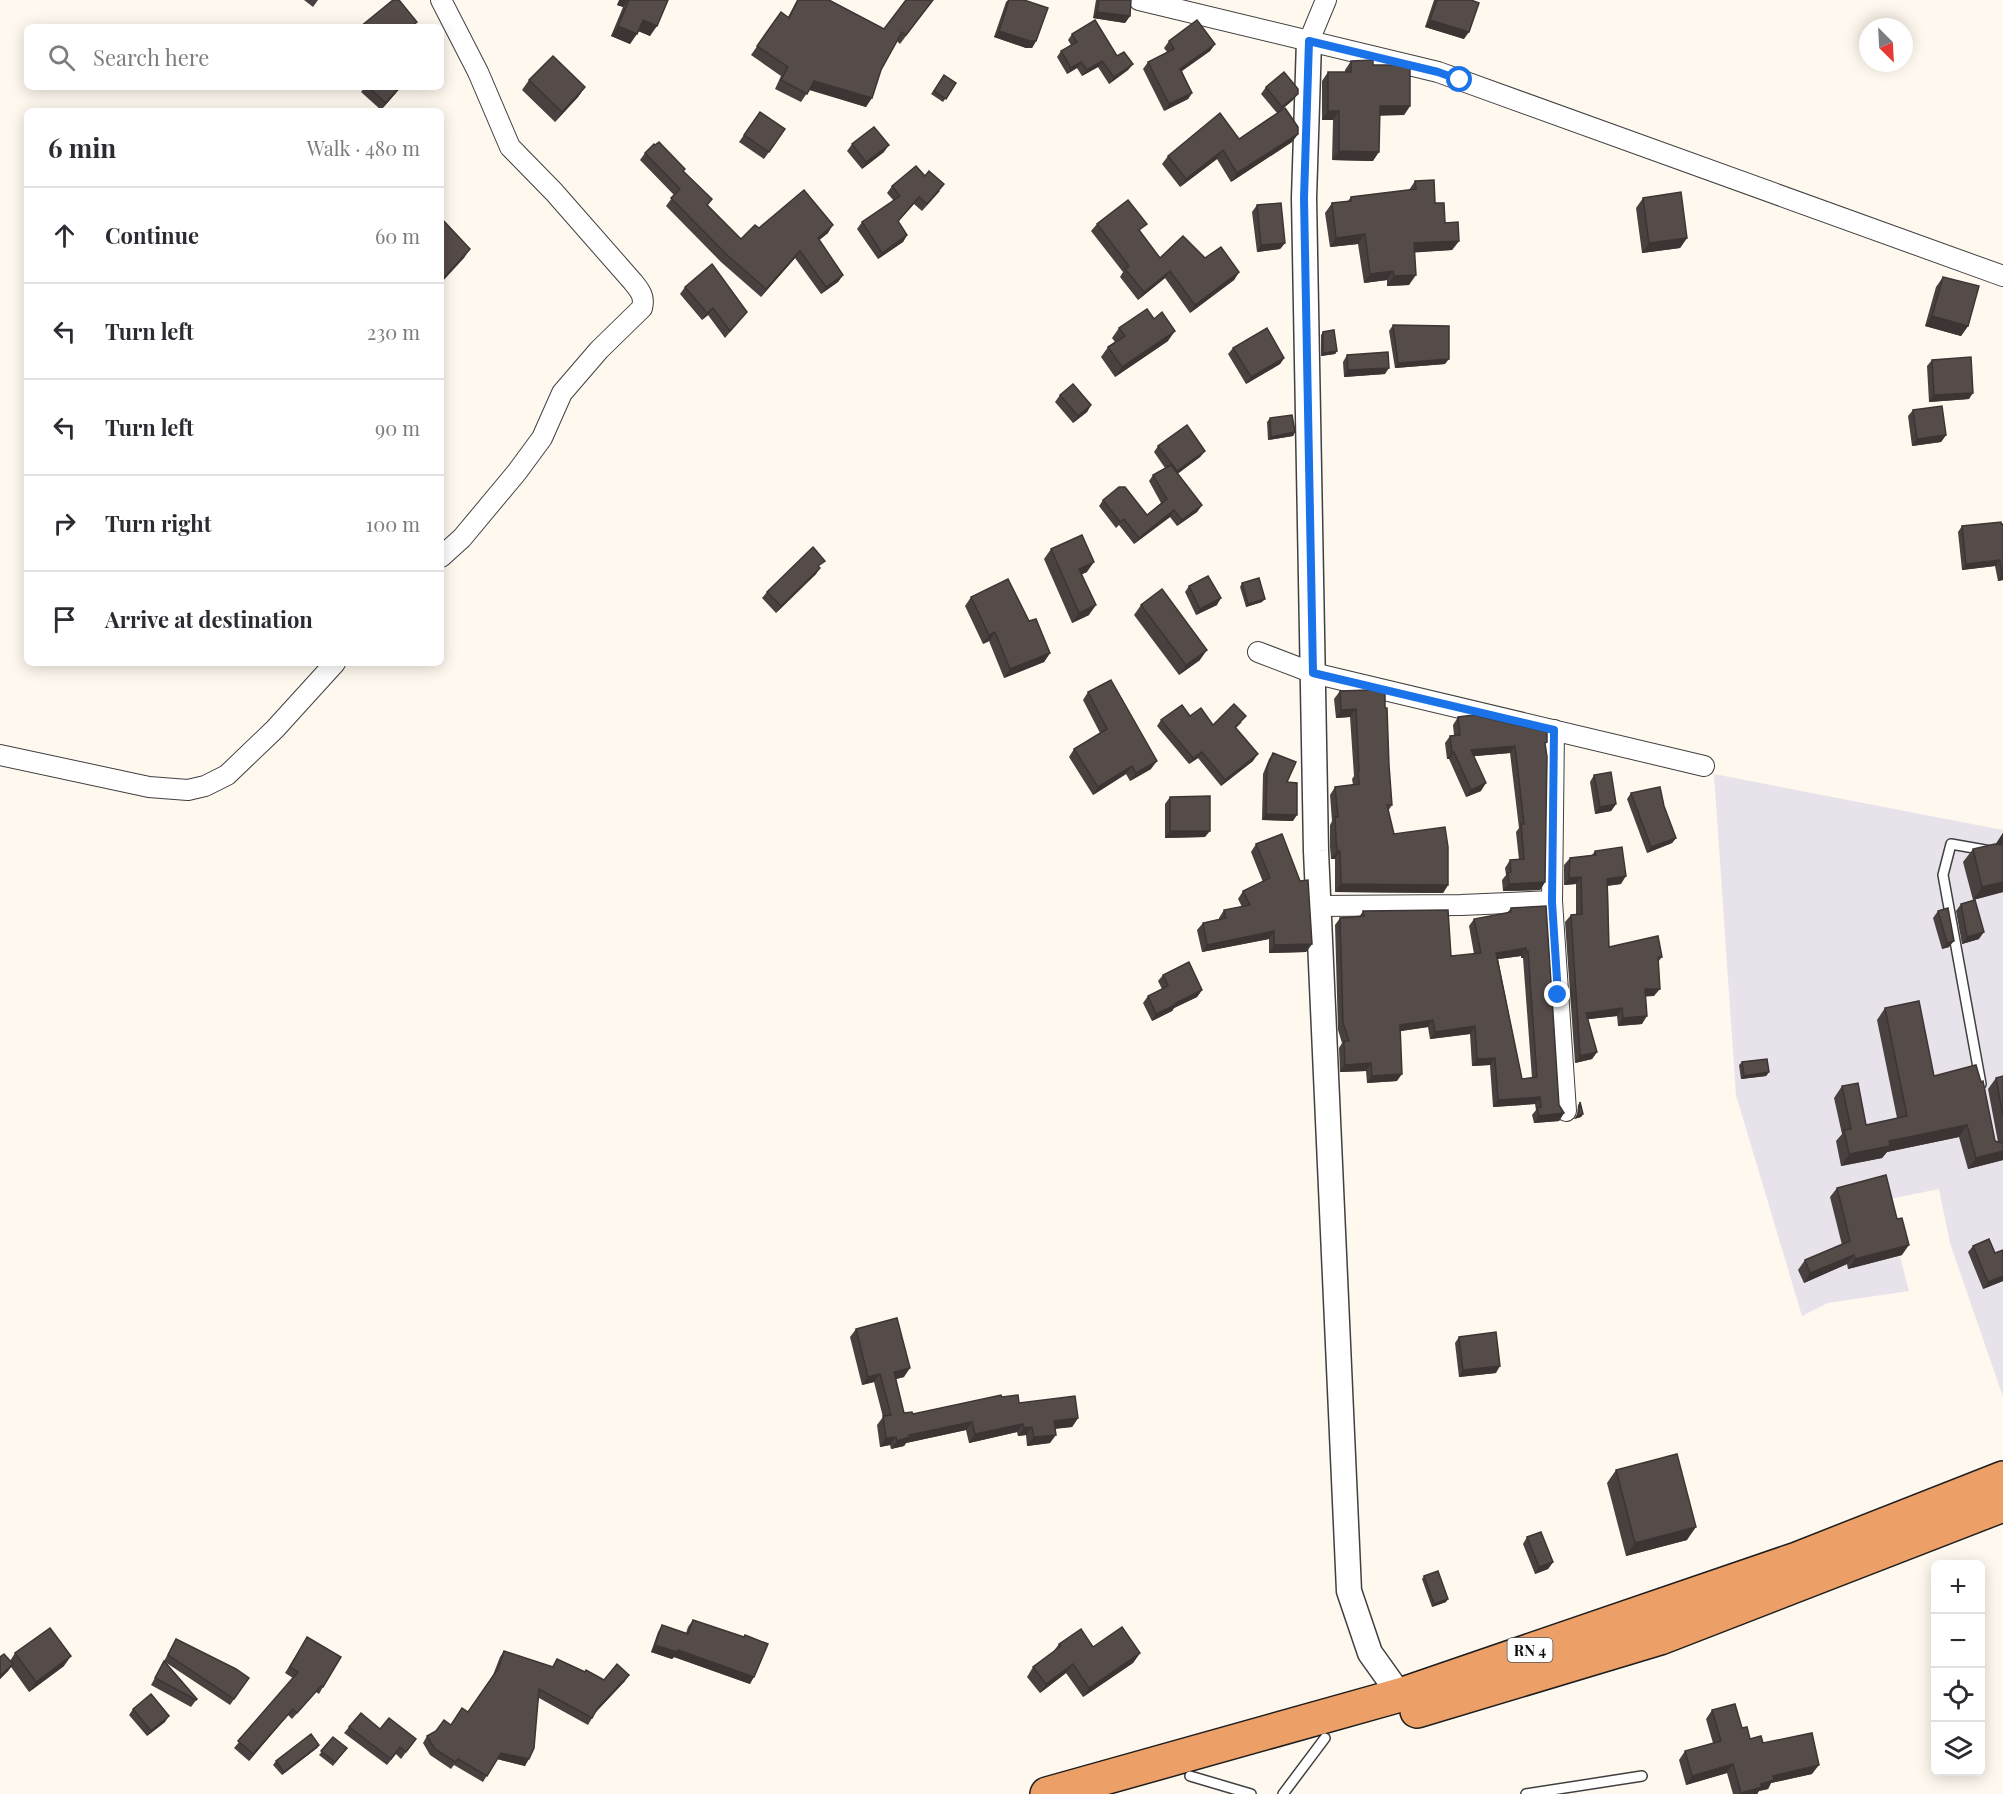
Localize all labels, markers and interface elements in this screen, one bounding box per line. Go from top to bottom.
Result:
north arrow [1859,18,1913,72]
search box [24,24,444,90]
icon: search [45,41,78,74]
text: Search here [93,42,209,72]
route start [1446,66,1472,92]
text: 6 min [48,130,116,165]
text: Walk · 480 m [307,134,420,161]
icon: ahead [48,219,81,252]
text: Continue [105,220,199,250]
text: 60 m [375,222,420,249]
icon: left [48,315,81,348]
text: Turn left [105,316,194,346]
text: 230 m [367,318,420,345]
icon: left [48,411,81,444]
text: Turn left [105,412,194,442]
text: 90 m [375,414,420,441]
icon: right [48,507,81,540]
text: Turn right [105,508,211,538]
text: 100 m [366,510,420,537]
icon: arrive [48,603,81,636]
text: Arrive at destination [105,604,313,634]
route end [1544,981,1570,1007]
map controls [1931,1560,1985,1776]
button: + [1931,1560,1985,1614]
button: − [1931,1614,1985,1668]
road number: RN 4 [1508,1638,1552,1662]
button: locate [1931,1668,1985,1722]
button: layers [1931,1722,1985,1776]

